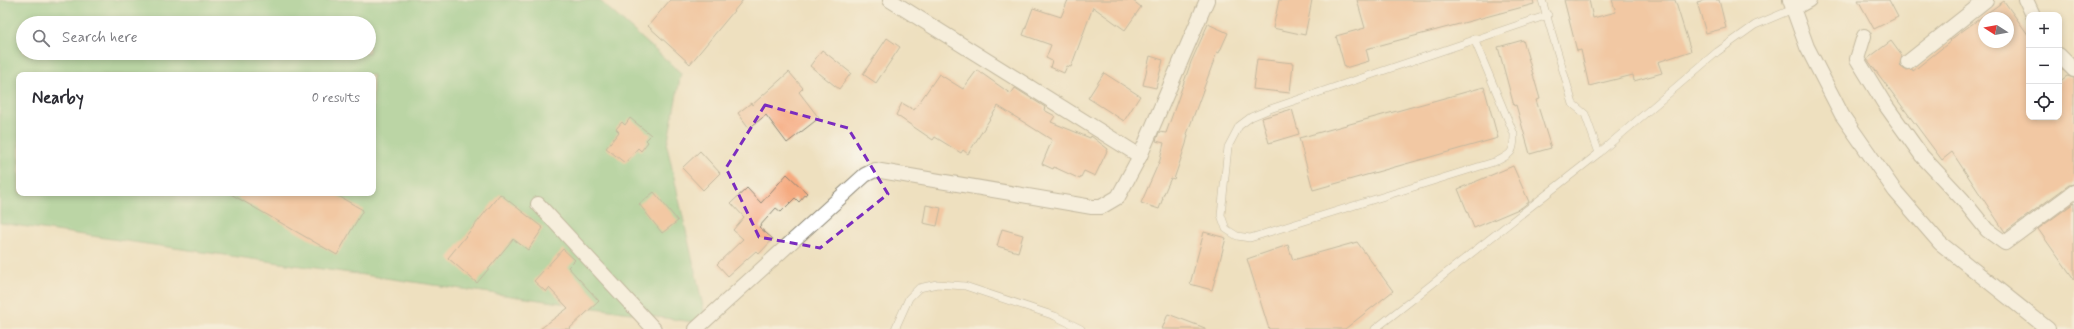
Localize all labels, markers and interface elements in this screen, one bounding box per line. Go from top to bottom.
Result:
north arrow [1978,12,2014,48]
map controls [2026,12,2062,120]
button: + [2026,12,2062,48]
search box [16,16,376,60]
icon: search [30,27,52,49]
text: Search here [62,28,138,48]
button: − [2026,48,2062,84]
button: locate [2026,84,2062,120]
text: Nearby [32,87,84,109]
text: 0 results [312,90,360,107]

